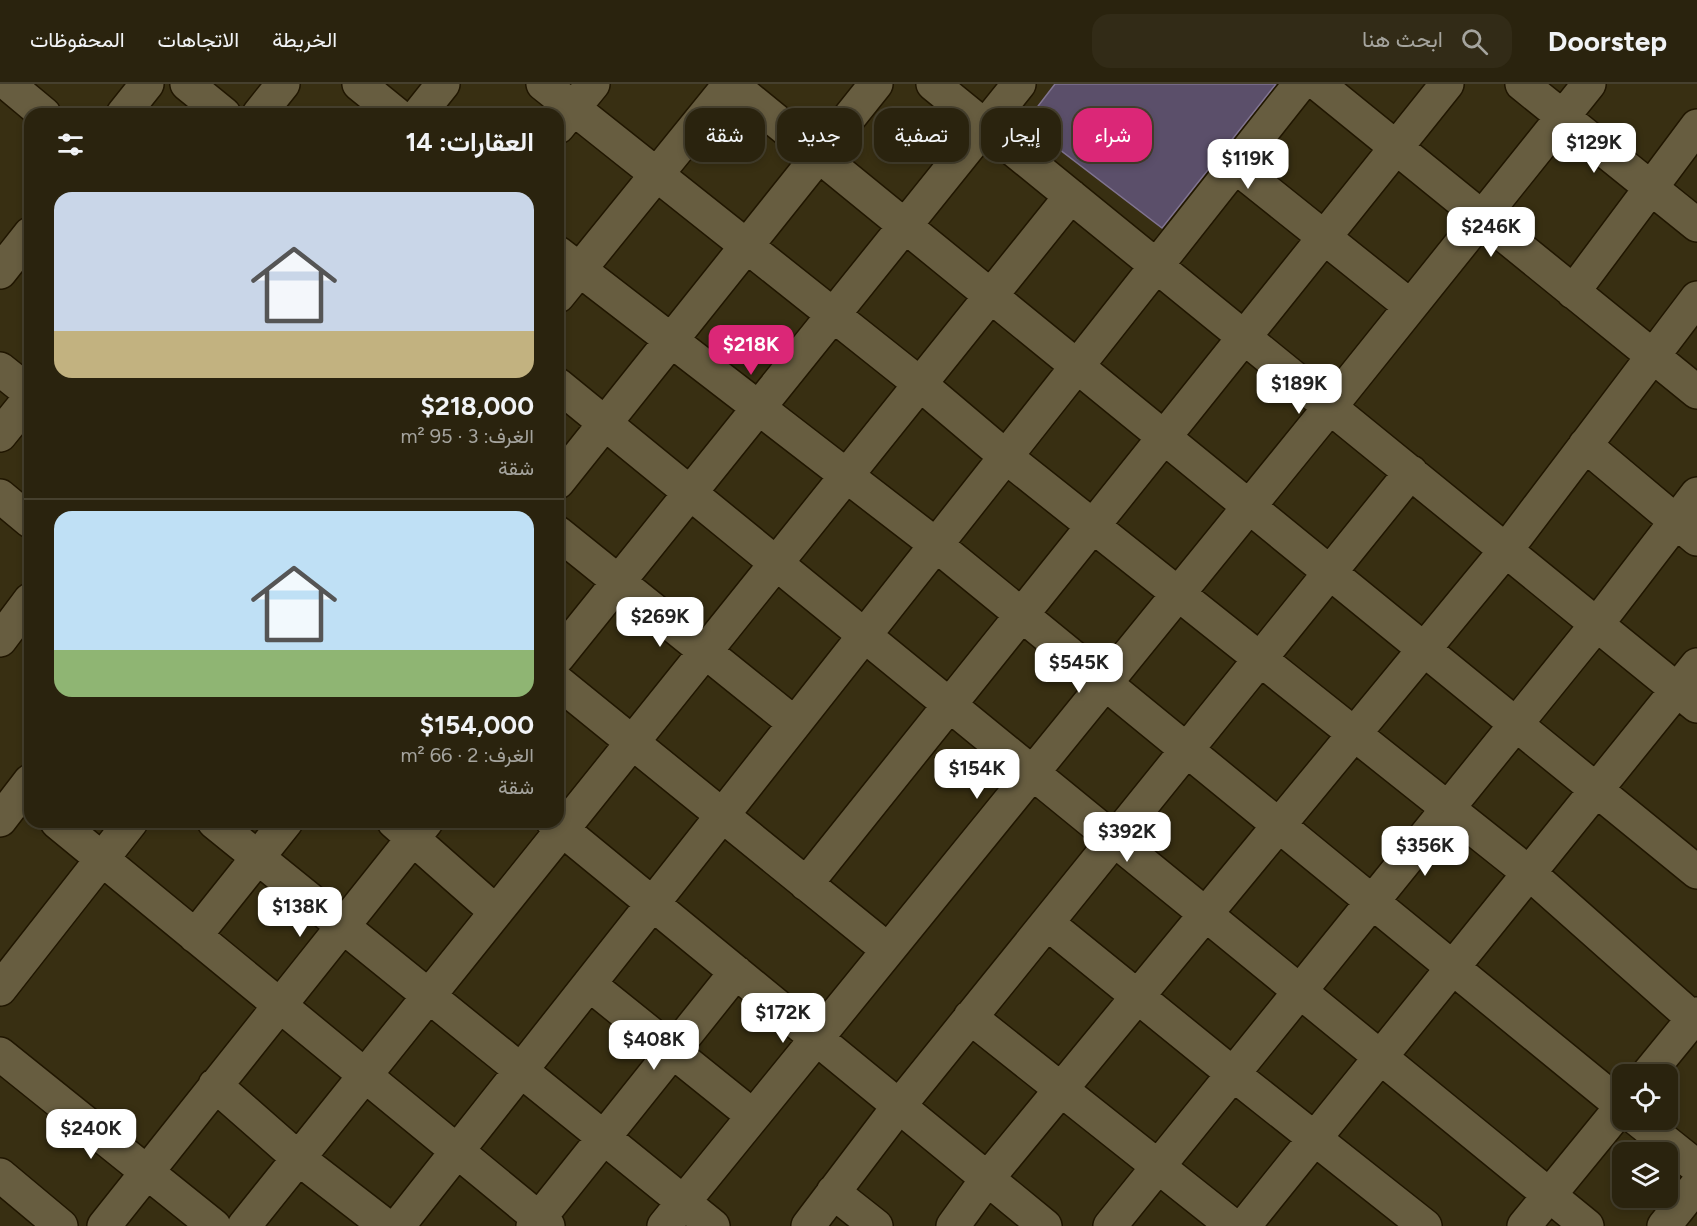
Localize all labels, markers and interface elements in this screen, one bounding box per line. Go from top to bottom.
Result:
search box [1092,14,1512,68]
text: Doorstep [1548,24,1667,58]
icon: search [1458,25,1491,58]
text: ابحث هنا [1362,26,1443,53]
text: المحفوظات [30,27,125,52]
text: الاتجاهات [158,27,239,52]
text: الخريطة [272,27,337,52]
chip: شقة [685,108,765,162]
chip: جديد [777,108,862,162]
chip: تصفية [874,108,969,162]
chip: إيجار [981,108,1061,162]
chip: شراء [1073,108,1152,162]
pin: $129K [1552,123,1636,174]
text: العقارات: 14 [405,126,534,158]
icon: filters [54,128,87,161]
text: $129K [1566,130,1622,154]
pin: $119K [1206,139,1290,190]
text: $119K [1222,146,1274,170]
pin: $246K [1449,207,1533,258]
text: $246K [1461,214,1521,238]
icon: home [240,231,348,339]
pin: $218K [709,325,793,376]
text: $218K [723,332,779,356]
pin: $189K [1257,364,1341,415]
text: $189K [1271,371,1327,395]
text: $218,000 [420,390,534,422]
text: الغرف: 3 · 95 m² [401,424,534,448]
text: شقة [498,456,534,480]
icon: home [240,550,348,658]
pin: $269K [618,597,702,648]
text: $269K [630,604,690,628]
pin: $545K [1037,643,1121,694]
text: $545K [1049,650,1109,674]
text: $154,000 [420,709,534,741]
text: الغرف: 2 · 66 m² [400,743,534,767]
pin: $154K [935,749,1019,800]
text: $154K [948,756,1006,780]
text: شقة [498,775,534,799]
pin: $392K [1085,812,1169,863]
text: $392K [1098,819,1156,843]
pin: $356K [1383,826,1467,877]
text: $356K [1396,833,1454,857]
pin: $138K [258,887,342,938]
text: $138K [272,894,328,918]
pin: $172K [741,993,825,1044]
text: $172K [755,1000,811,1024]
pin: $408K [612,1020,696,1071]
text: $408K [623,1027,685,1051]
map controls [1612,1064,1678,1208]
button: locate [1612,1064,1678,1130]
pin: $240K [49,1109,133,1160]
text: $240K [60,1116,122,1140]
button: layers [1612,1142,1678,1208]

